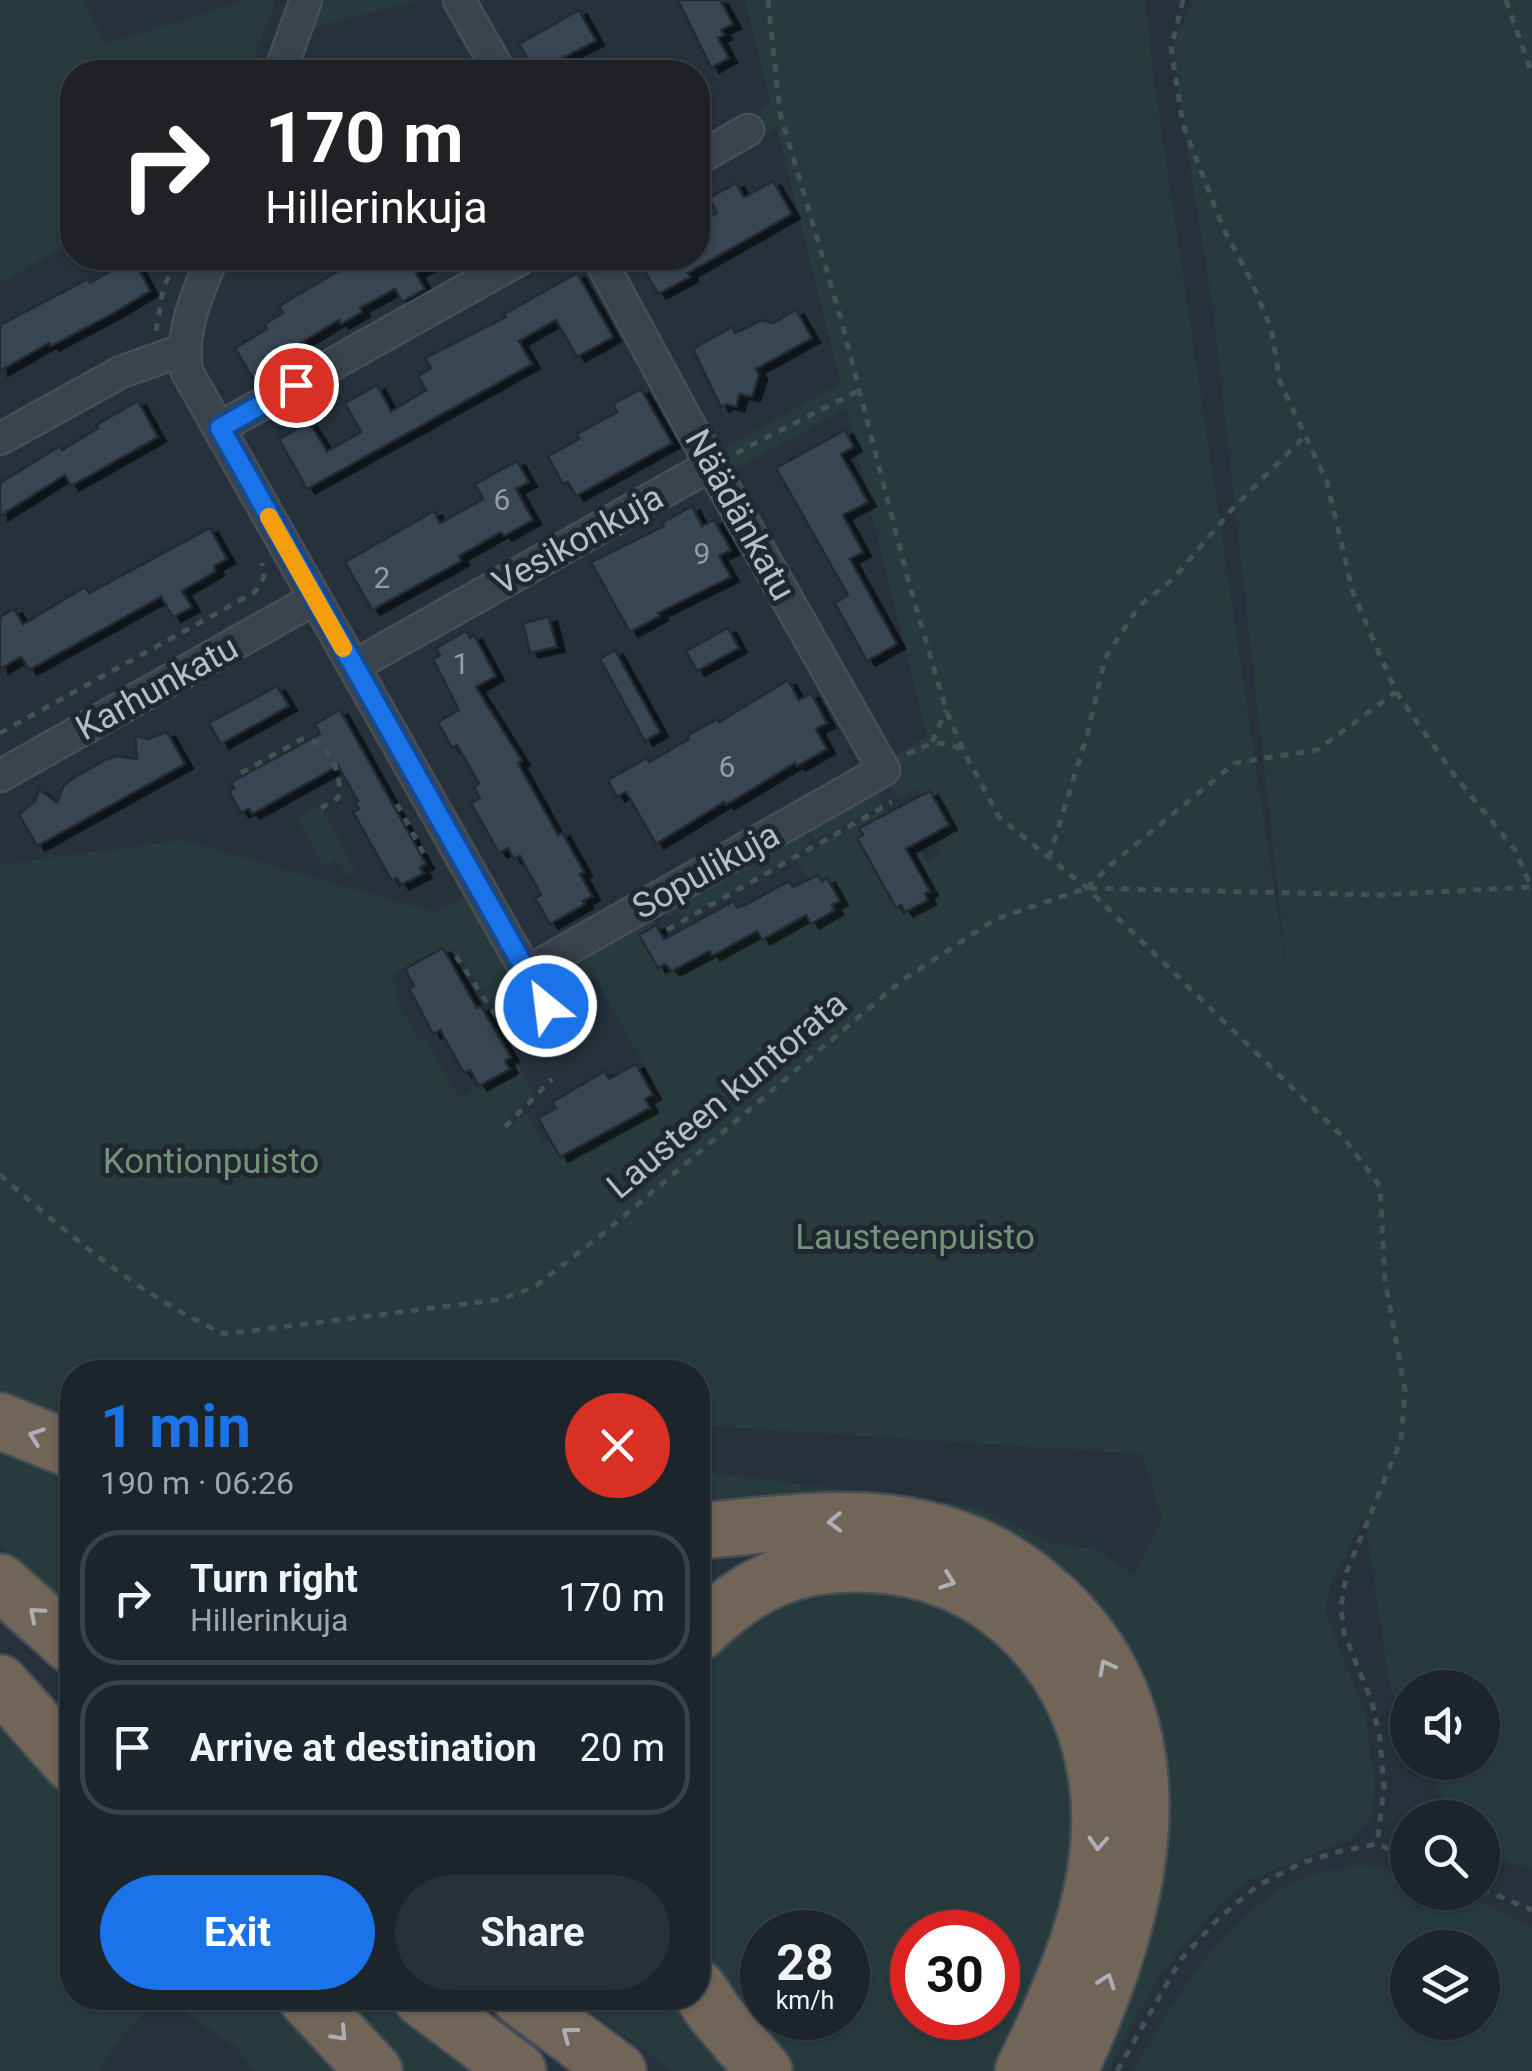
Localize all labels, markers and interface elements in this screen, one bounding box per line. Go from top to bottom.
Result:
text: 170 m [265,97,464,179]
icon: right [100,100,230,230]
text: Hillerinkuja [265,181,488,234]
pin [254,343,339,428]
icon: arrive [269,358,324,413]
street label: Näädänkatu [676,423,804,607]
street label: Vesikonkuja [486,476,670,604]
house number: 6 [494,482,510,517]
house number: 9 [694,536,710,571]
house number: 2 [374,560,390,595]
street label: Karhunkatu [69,627,245,749]
house number: 1 [453,646,469,681]
house number: 6 [719,749,735,784]
street label: Sopulikuja [626,814,786,928]
position arrow [494,954,598,1058]
street label: Lausteen kuntorata [599,983,855,1207]
park label: Kontionpuisto [103,1141,319,1182]
park label: Lausteenpuisto [795,1217,1035,1258]
text: 1 min [100,1391,251,1462]
button: close [565,1393,670,1498]
one-way arrow [28,1428,46,1448]
text: 190 m · 06:26 [100,1464,294,1502]
one-way arrow [827,1511,843,1532]
text: Turn right [190,1557,358,1601]
one-way arrow [939,1569,956,1590]
icon: right [105,1570,160,1625]
text: 170 m [558,1576,665,1620]
text: Hillerinkuja [190,1601,348,1639]
one-way arrow [29,1608,48,1626]
one-way arrow [1099,1659,1119,1677]
map controls [1390,1670,1500,2040]
button: sound [1390,1670,1500,1780]
icon: arrive [105,1720,160,1775]
text: Arrive at destination [190,1726,537,1770]
text: 20 m [580,1726,665,1770]
button: search [1390,1800,1500,1910]
one-way arrow [1087,1836,1108,1852]
button: Exit [100,1875,375,1990]
button: Share [395,1875,670,1990]
speed limit sign: 30 [890,1910,1020,2040]
button: layers [1390,1930,1500,2040]
text: 28 [776,1934,834,1992]
one-way arrow [1095,1974,1116,1991]
text: km/h [776,1986,834,2015]
one-way arrow [328,2022,346,2041]
one-way arrow [562,2029,580,2046]

